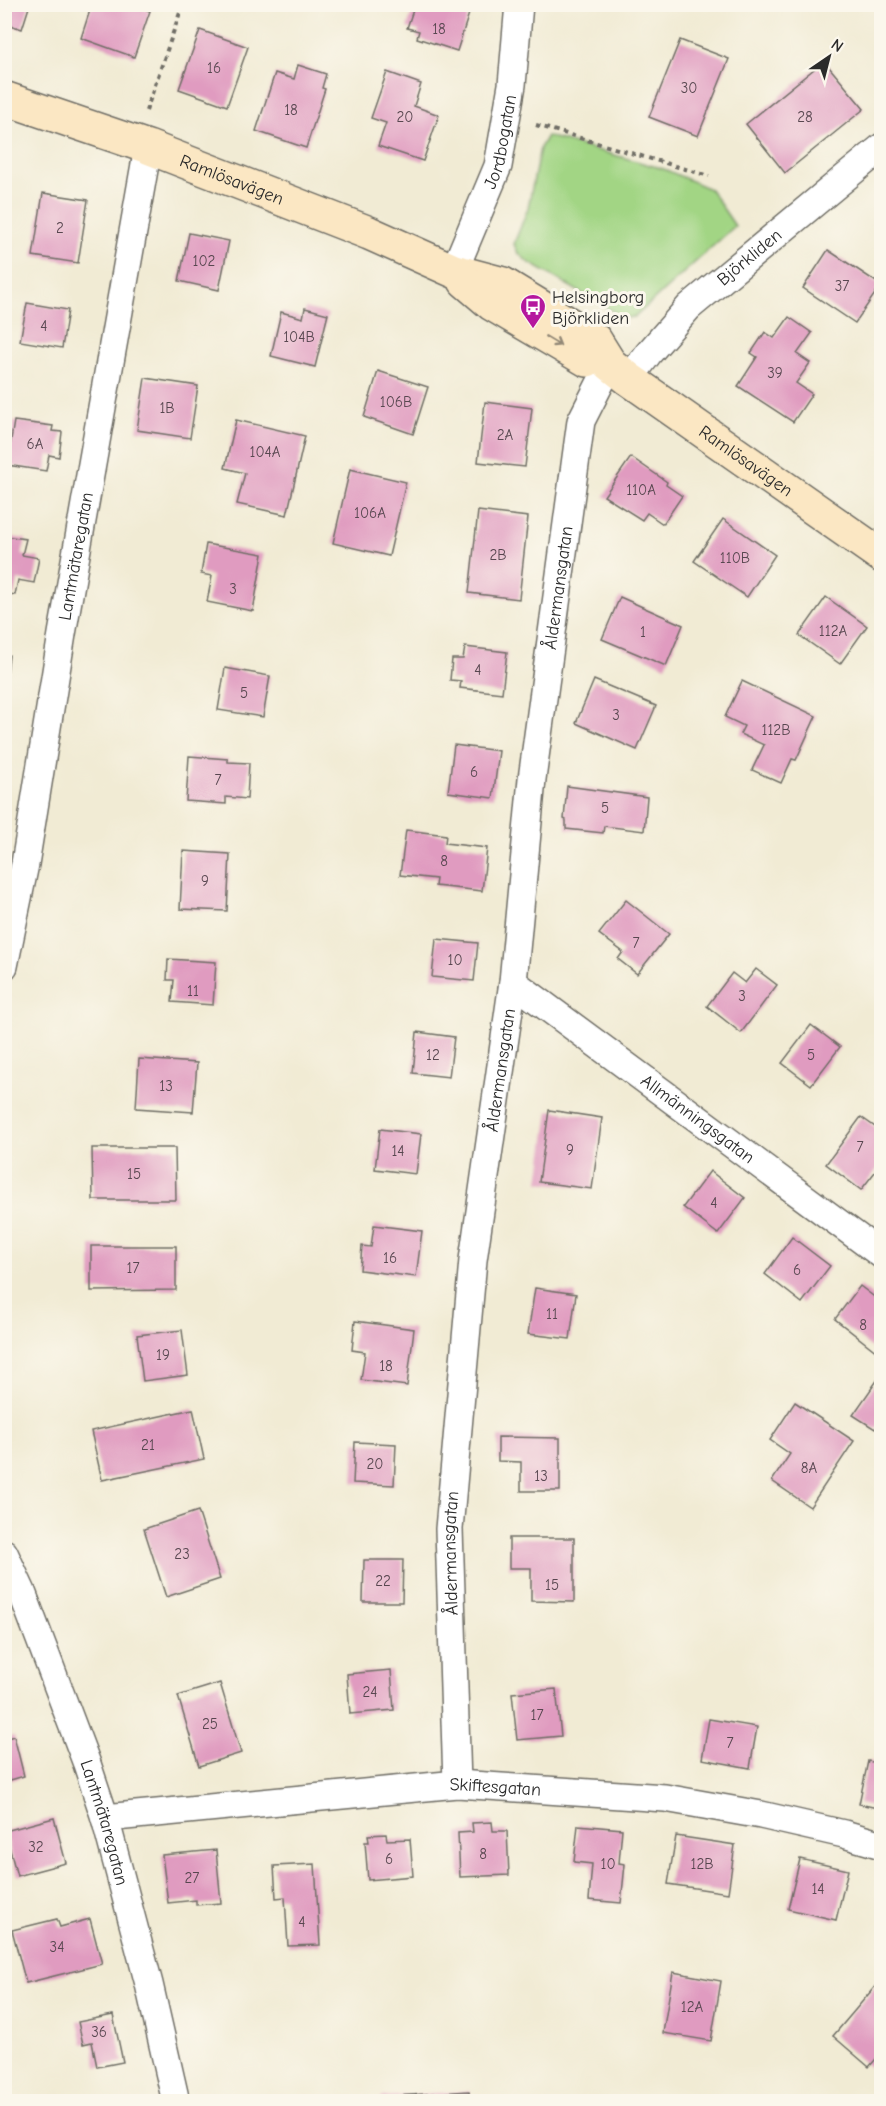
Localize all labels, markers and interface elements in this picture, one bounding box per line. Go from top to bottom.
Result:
house number: 18 [432,20,446,38]
north arrow [799,27,859,87]
text: N [828,35,846,56]
house number: 16 [207,59,221,77]
house number: 30 [681,79,697,97]
street label: Jordbogatan [479,93,521,192]
house number: 18 [284,101,298,119]
house number: 20 [397,108,413,126]
house number: 28 [797,108,813,126]
street label: Ramlösavägen [177,150,287,209]
house number: 2 [56,219,64,237]
street label: Björkliden [713,224,786,290]
house number: 102 [193,252,215,270]
house number: 37 [835,277,849,295]
place label: Helsingborg Björkliden [552,287,644,329]
bus stop icon: Helsingborg Björkliden [518,292,548,330]
house number: 4 [40,317,48,335]
house number: 104B [283,328,315,346]
one-way arrow [544,335,561,347]
house number: 39 [767,364,783,382]
house number: 106B [380,393,412,411]
house number: 1B [159,399,175,417]
street label: Ramlösavägen [695,421,797,501]
house number: 2A [497,426,514,444]
house number: 6A [27,435,44,453]
house number: 104A [249,443,281,461]
house number: 110A [626,481,656,499]
street label: Lantmätaregatan [54,491,97,622]
house number: 106A [354,504,386,522]
street label: Åldermansgatan [538,525,577,651]
house number: 2B [489,546,507,564]
house number: 110B [720,549,750,567]
house number: 3 [229,580,237,598]
house number: 112A [819,622,847,640]
house number: 1 [640,623,646,641]
house number: 4 [474,661,482,679]
house number: 5 [240,684,248,702]
house number: 3 [612,706,620,724]
house number: 112B [761,721,791,739]
house number: 6 [470,763,478,781]
house number: 7 [214,771,222,789]
house number: 5 [601,799,609,817]
house number: 8 [440,852,448,870]
house number: 9 [201,872,209,890]
house number: 7 [632,934,640,952]
house number: 10 [447,951,463,969]
house number: 11 [187,982,199,1000]
house number: 3 [738,987,746,1005]
street label: Åldermansgatan [480,1007,520,1133]
house number: 12 [426,1046,440,1064]
house number: 5 [807,1046,815,1064]
street label: Allmänningsgatan [637,1070,759,1168]
house number: 13 [159,1077,173,1095]
house number: 7 [856,1138,864,1156]
house number: 9 [566,1141,574,1159]
house number: 14 [391,1142,405,1160]
house number: 15 [127,1165,141,1183]
house number: 4 [710,1194,718,1212]
house number: 16 [383,1249,397,1267]
house number: 17 [126,1259,140,1277]
house number: 6 [793,1261,801,1279]
house number: 11 [546,1305,558,1323]
house number: 8 [859,1316,867,1334]
house number: 19 [156,1346,170,1364]
house number: 18 [379,1357,393,1375]
house number: 21 [141,1436,155,1454]
house number: 20 [367,1455,383,1473]
house number: 8A [801,1459,817,1477]
house number: 13 [534,1467,548,1485]
street label: Åldermansgatan [438,1490,463,1616]
house number: 23 [174,1545,190,1563]
house number: 22 [375,1572,391,1590]
house number: 15 [545,1576,559,1594]
house number: 24 [362,1683,378,1701]
house number: 17 [530,1706,544,1724]
house number: 25 [202,1715,218,1733]
house number: 7 [726,1734,734,1752]
street label: Lantmätaregatan [76,1757,133,1888]
street label: Skiftesgatan [449,1773,542,1800]
house number: 32 [28,1838,44,1856]
house number: 8 [479,1845,487,1863]
house number: 6 [385,1850,393,1868]
house number: 10 [600,1855,616,1873]
house number: 12B [690,1855,714,1873]
house number: 27 [185,1869,199,1887]
house number: 14 [811,1880,825,1898]
house number: 4 [298,1913,306,1931]
house number: 34 [50,1938,64,1956]
house number: 12A [681,1998,704,2016]
house number: 36 [91,2023,107,2041]

